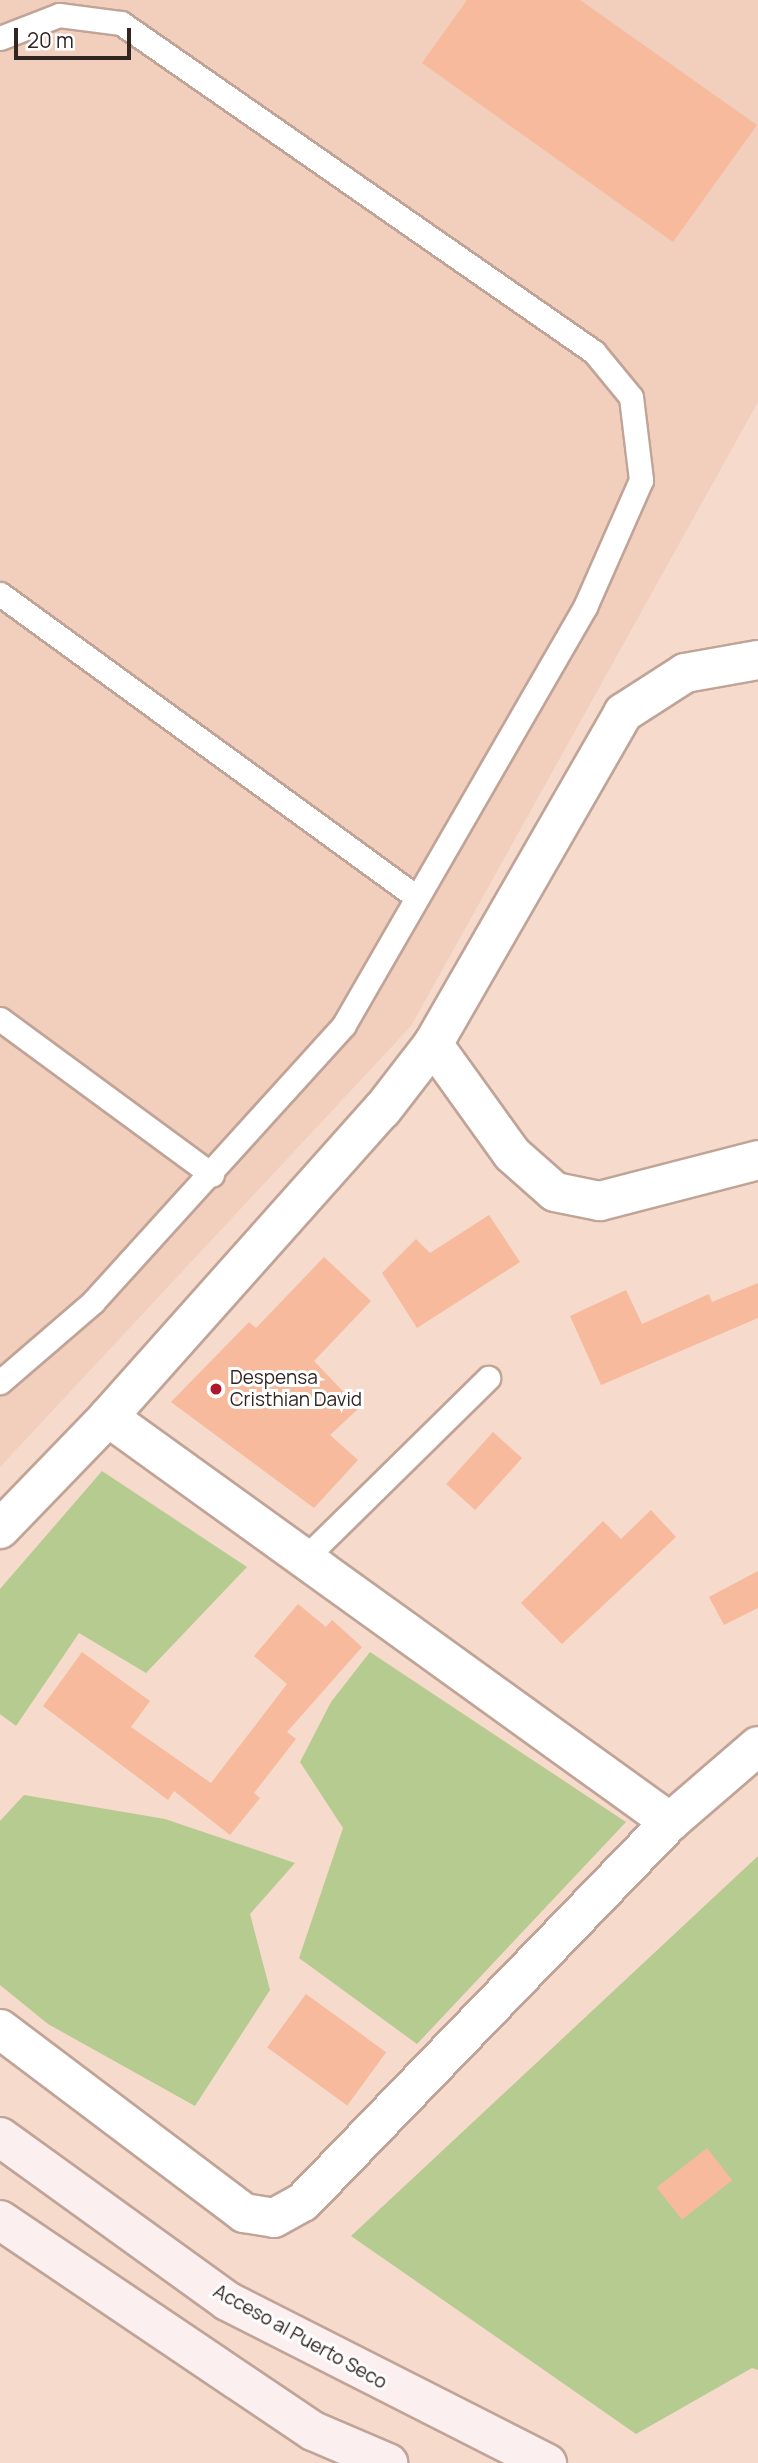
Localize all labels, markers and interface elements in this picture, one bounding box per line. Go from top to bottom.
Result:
scale bar [18,14,135,58]
text: 20 m [27,26,74,54]
place label: Despensa Cristhian David [230,1367,362,1411]
marker: Despensa Cristhian David [208,1381,224,1397]
street label: Acceso al Puerto Seco [209,2280,391,2394]

